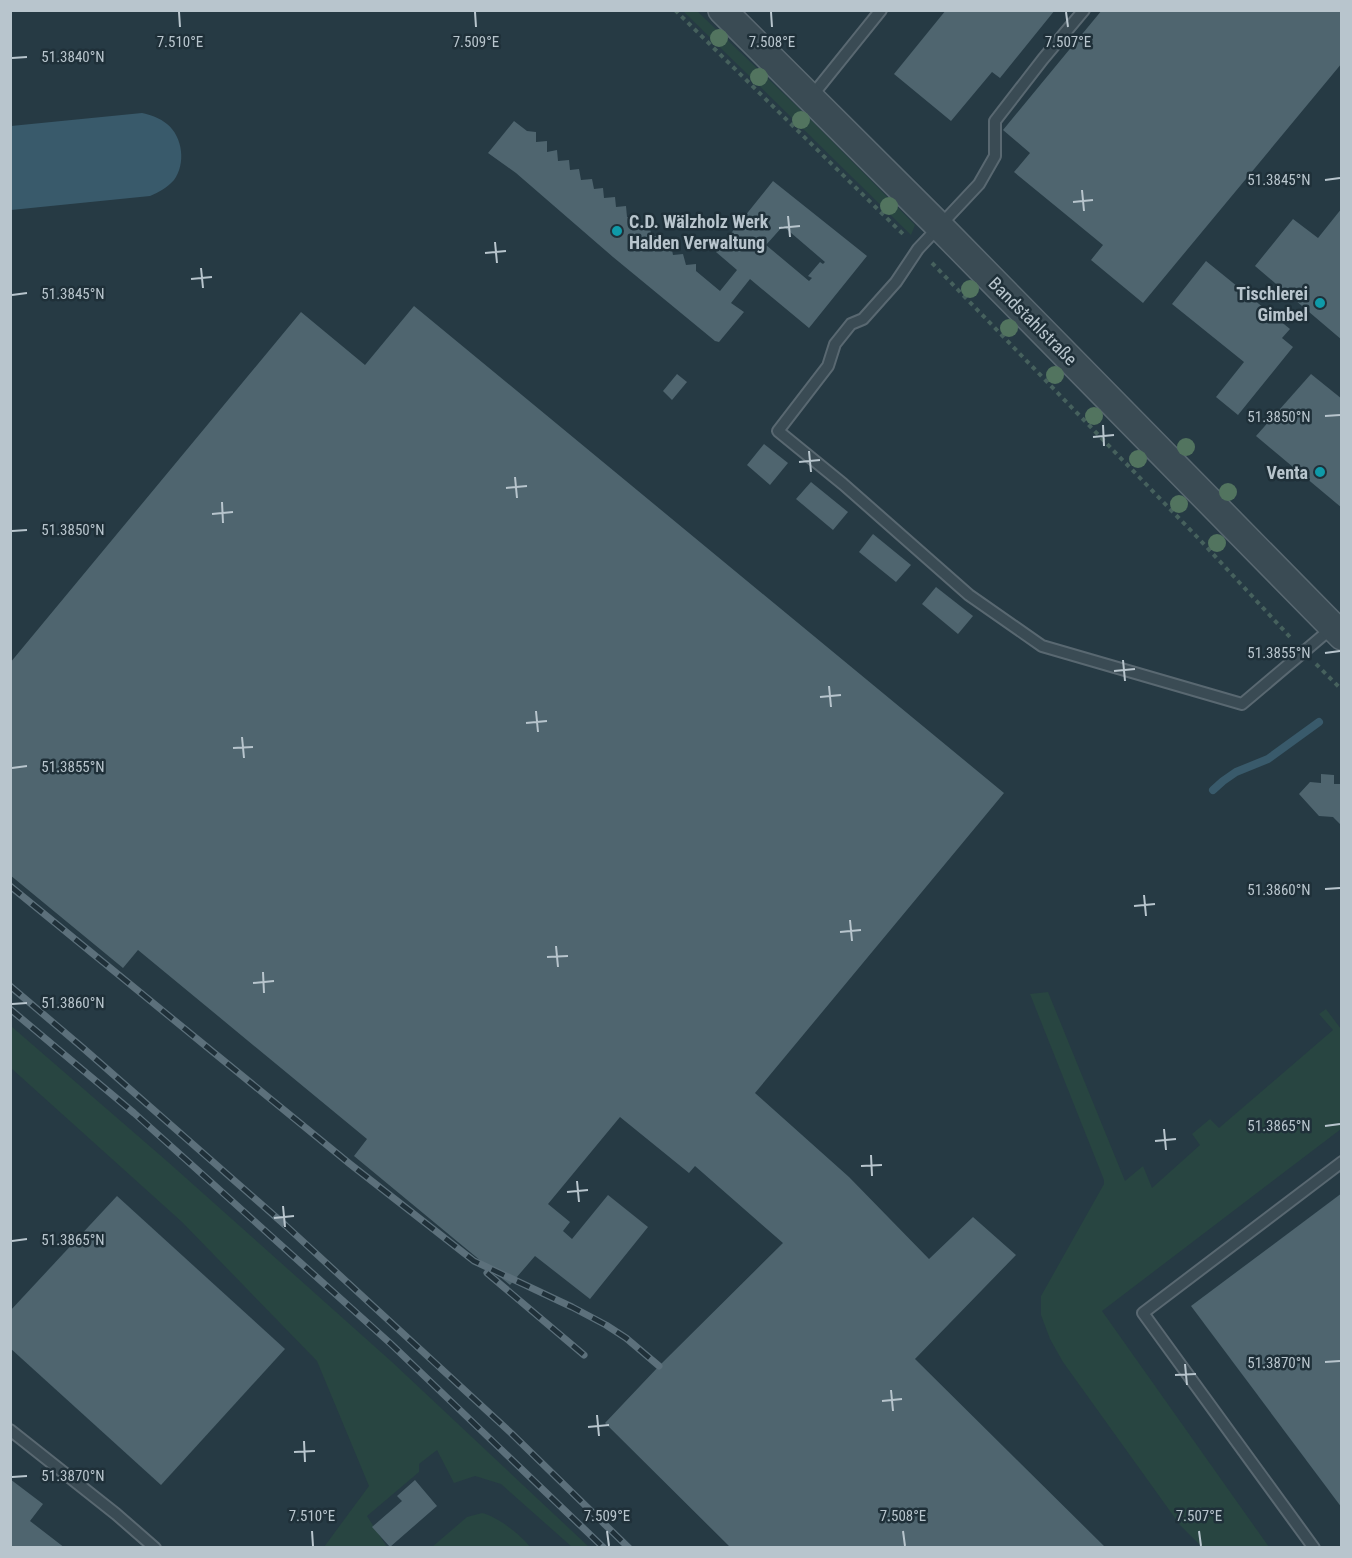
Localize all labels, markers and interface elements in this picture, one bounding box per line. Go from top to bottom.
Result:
text: 7.510°E [157,33,203,51]
text: 7.509°E [453,33,499,51]
text: 7.508°E [749,33,795,51]
text: 7.507°E [1045,33,1091,51]
text: 51.3840°N [41,48,105,66]
text: 51.3845°N [1247,171,1311,189]
place label: C.D. Wälzholz Werk Halden Verwaltung [629,211,769,253]
marker: C.D. Wälzholz Werk Halden Verwaltung [610,224,624,238]
street label: Bandstahlstraße [984,272,1082,370]
place label: Tischlerei Gimbel [1236,283,1308,325]
text: 51.3845°N [41,285,105,303]
marker: Tischlerei Gimbel [1313,296,1327,310]
text: 51.3850°N [1247,408,1311,426]
place label: Venta [1267,462,1308,483]
marker: Venta [1313,465,1327,479]
text: 51.3850°N [41,521,105,539]
text: 51.3855°N [1247,644,1311,662]
text: 51.3855°N [41,758,105,776]
text: 51.3860°N [1247,881,1311,899]
text: 51.3860°N [41,994,105,1012]
text: 51.3865°N [1247,1117,1311,1135]
text: 51.3865°N [41,1231,105,1249]
text: 51.3870°N [1247,1354,1311,1372]
text: 51.3870°N [41,1467,105,1485]
text: 7.510°E [289,1507,335,1525]
text: 7.509°E [584,1507,630,1525]
text: 7.508°E [880,1507,926,1525]
text: 7.507°E [1176,1507,1222,1525]

